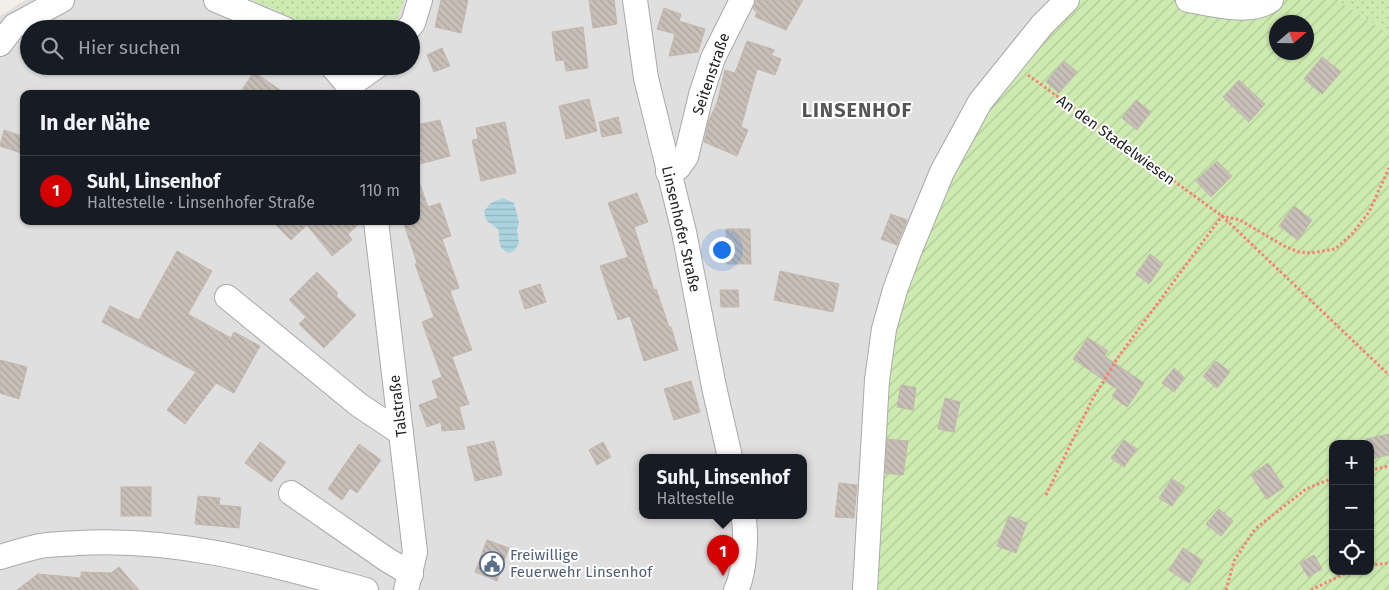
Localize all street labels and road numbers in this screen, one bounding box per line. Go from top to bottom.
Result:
street label: Seitenstraße [689,31,733,117]
street label: An den Stadelwiesen [1053,91,1179,189]
street label: Linsenhofer Straße [658,164,704,294]
street label: Talstraße [385,374,411,438]

